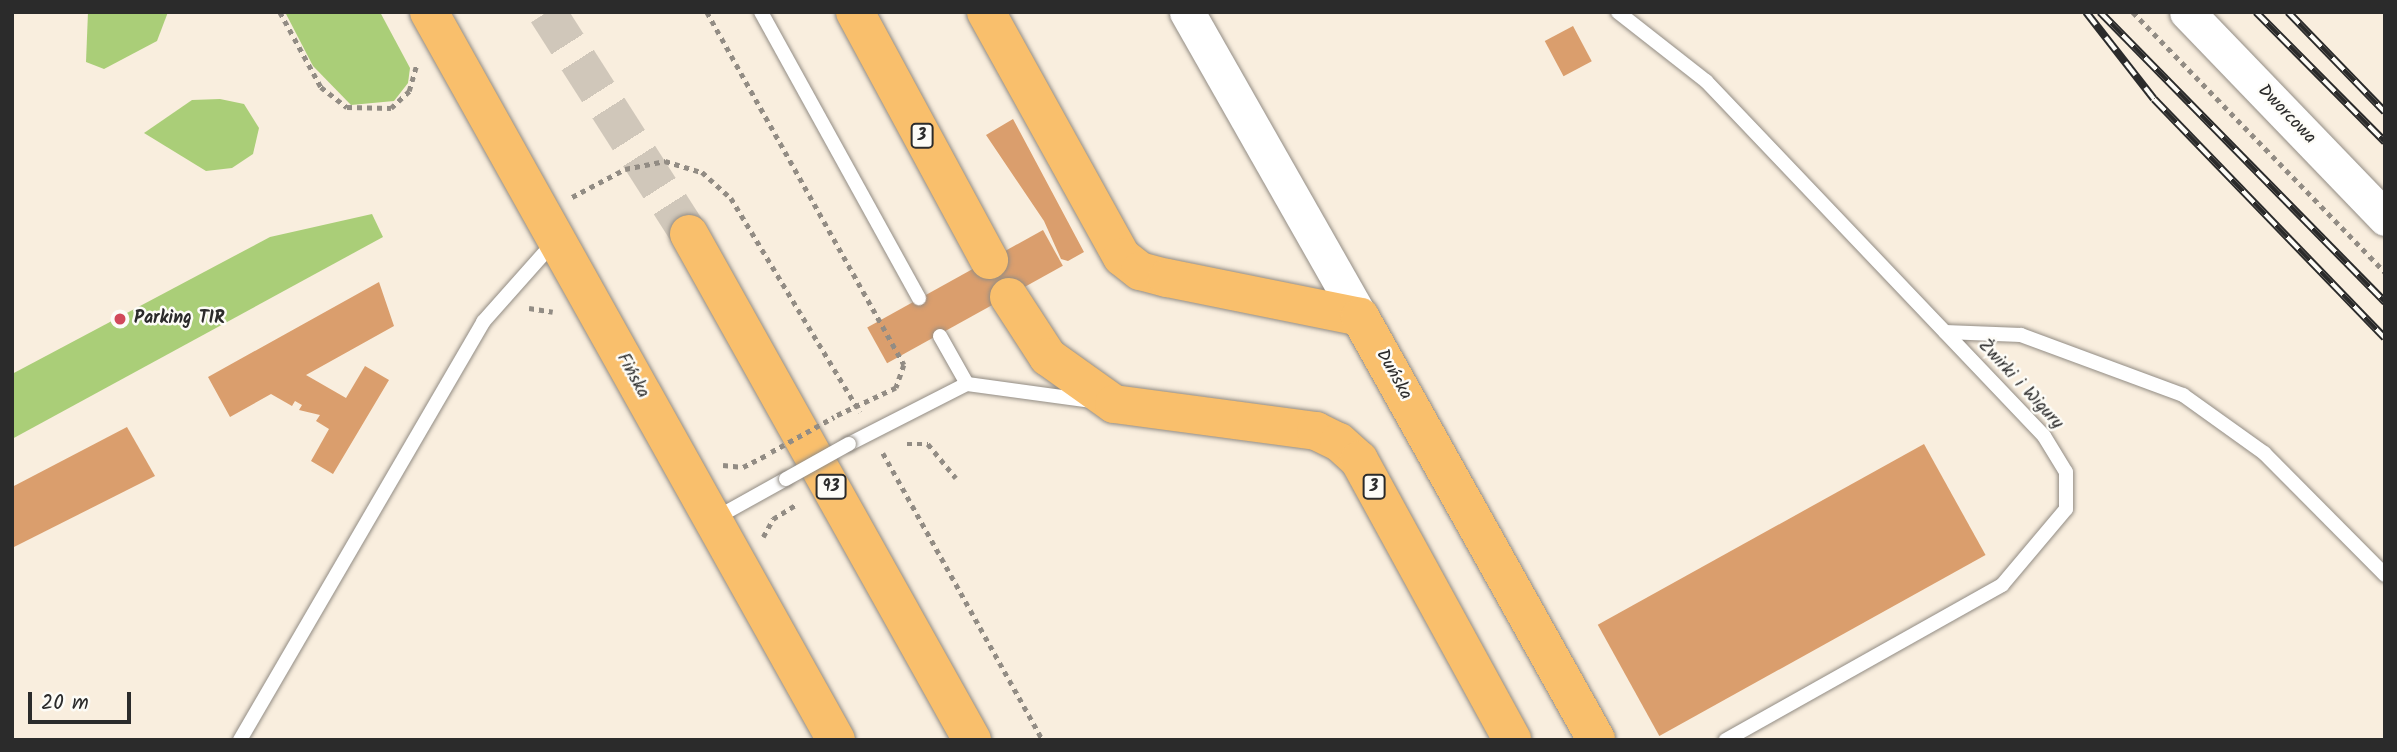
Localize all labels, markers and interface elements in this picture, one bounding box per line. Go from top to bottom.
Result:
street label: Dworcowa [2252,81,2320,149]
road number: 3 [910,124,934,148]
place label: Parking TIR [134,308,225,330]
marker: Parking TIR [112,311,128,327]
street label: Żwirki i Wigury [1973,336,2067,434]
street label: Duńska [1370,346,1416,404]
street label: Fińska [611,350,653,402]
road number: 93 [815,474,847,500]
road number: 3 [1362,474,1386,500]
scale bar [32,678,135,722]
text: 20 m [41,687,89,720]

